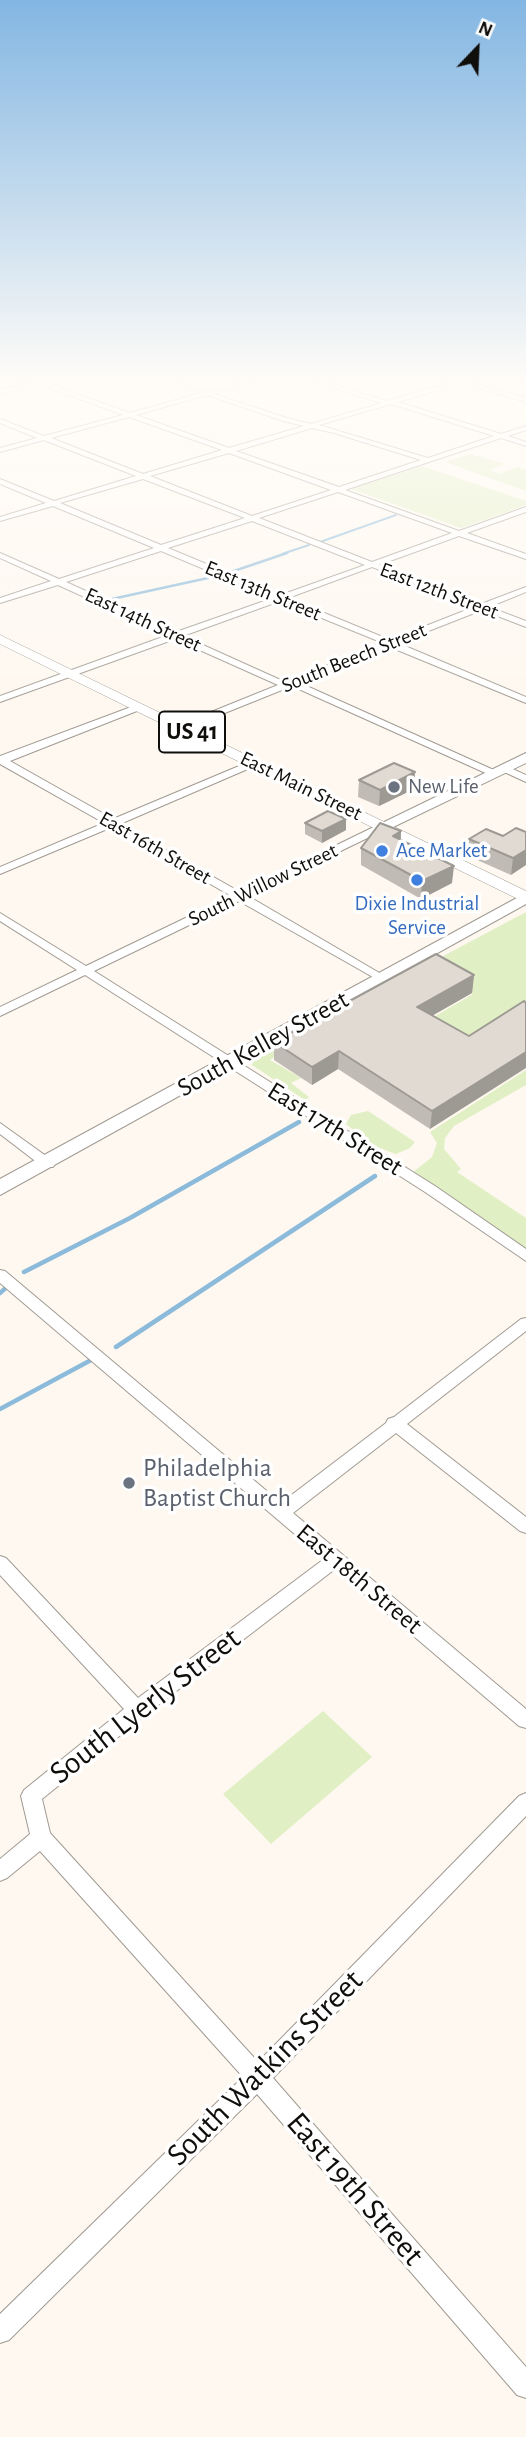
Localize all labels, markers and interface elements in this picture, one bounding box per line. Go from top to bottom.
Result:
north arrow [442,14,512,84]
text: N [476,18,495,41]
street label: East 13th Street [201,555,325,627]
street label: East 12th Street [376,557,502,625]
street label: East 14th Street [81,582,205,658]
street label: South Beech Street [278,617,430,699]
road number: US 41 [159,712,225,752]
street label: East Main Street [236,746,366,826]
place label: New Life [408,774,479,800]
marker: New Life [386,779,402,795]
street label: East 16th Street [95,806,215,890]
street label: South Willow Street [184,838,342,932]
place label: Ace Market [396,838,487,864]
marker: Ace Market [374,843,390,859]
marker: Dixie Industrial Service [409,872,425,888]
place label: Dixie Industrial Service [354,891,480,941]
street label: South Kelley Street [172,984,354,1104]
street label: East 17th Street [262,1075,408,1183]
place label: Philadelphia Baptist Church [143,1452,291,1514]
marker: Philadelphia Baptist Church [121,1475,137,1491]
street label: East 18th Street [290,1517,428,1641]
street label: South Lyerly Street [42,1620,248,1792]
street label: South Watkins Street [159,1962,371,2174]
street label: East 19th Street [278,2105,432,2273]

